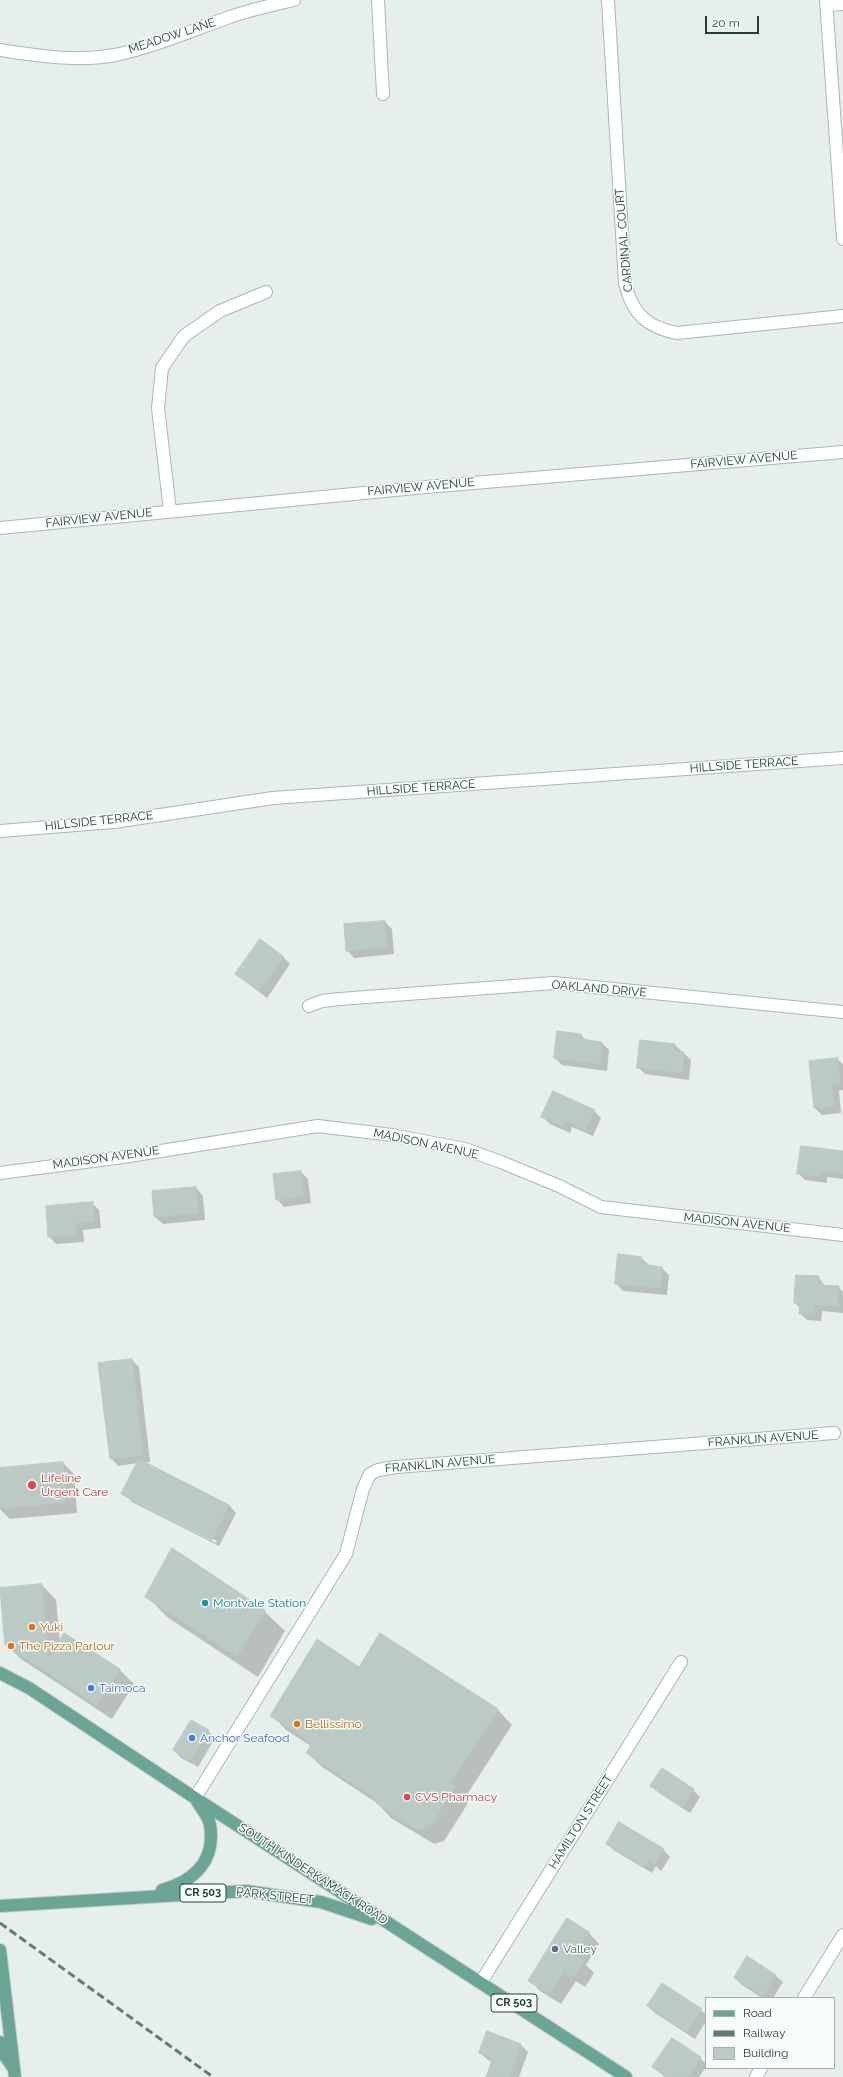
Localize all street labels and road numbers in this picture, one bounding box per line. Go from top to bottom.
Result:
street label: MEADOW LANE [127,15,217,57]
street label: CARDINAL COURT [612,187,636,293]
street label: FAIRVIEW AVENUE [690,448,798,472]
street label: FAIRVIEW AVENUE [367,475,475,499]
street label: FAIRVIEW AVENUE [45,505,153,531]
street label: HILLSIDE TERRACE [689,754,799,776]
street label: HILLSIDE TERRACE [366,777,476,799]
street label: HILLSIDE TERRACE [44,808,154,834]
street label: OAKLAND DRIVE [551,978,647,1000]
street label: MADISON AVENUE [372,1126,480,1162]
street label: MADISON AVENUE [52,1143,160,1173]
street label: MADISON AVENUE [683,1210,791,1236]
street label: FRANKLIN AVENUE [707,1428,819,1450]
street label: FRANKLIN AVENUE [384,1452,496,1476]
street label: HAMILTON STREET [546,1772,616,1872]
street label: SOUTH KINDERKAMACK ROAD [236,1820,390,1928]
road number: CR 503 [180,1884,226,1902]
street label: PARK STREET [235,1885,315,1907]
road number: CR 503 [491,1994,537,2012]

